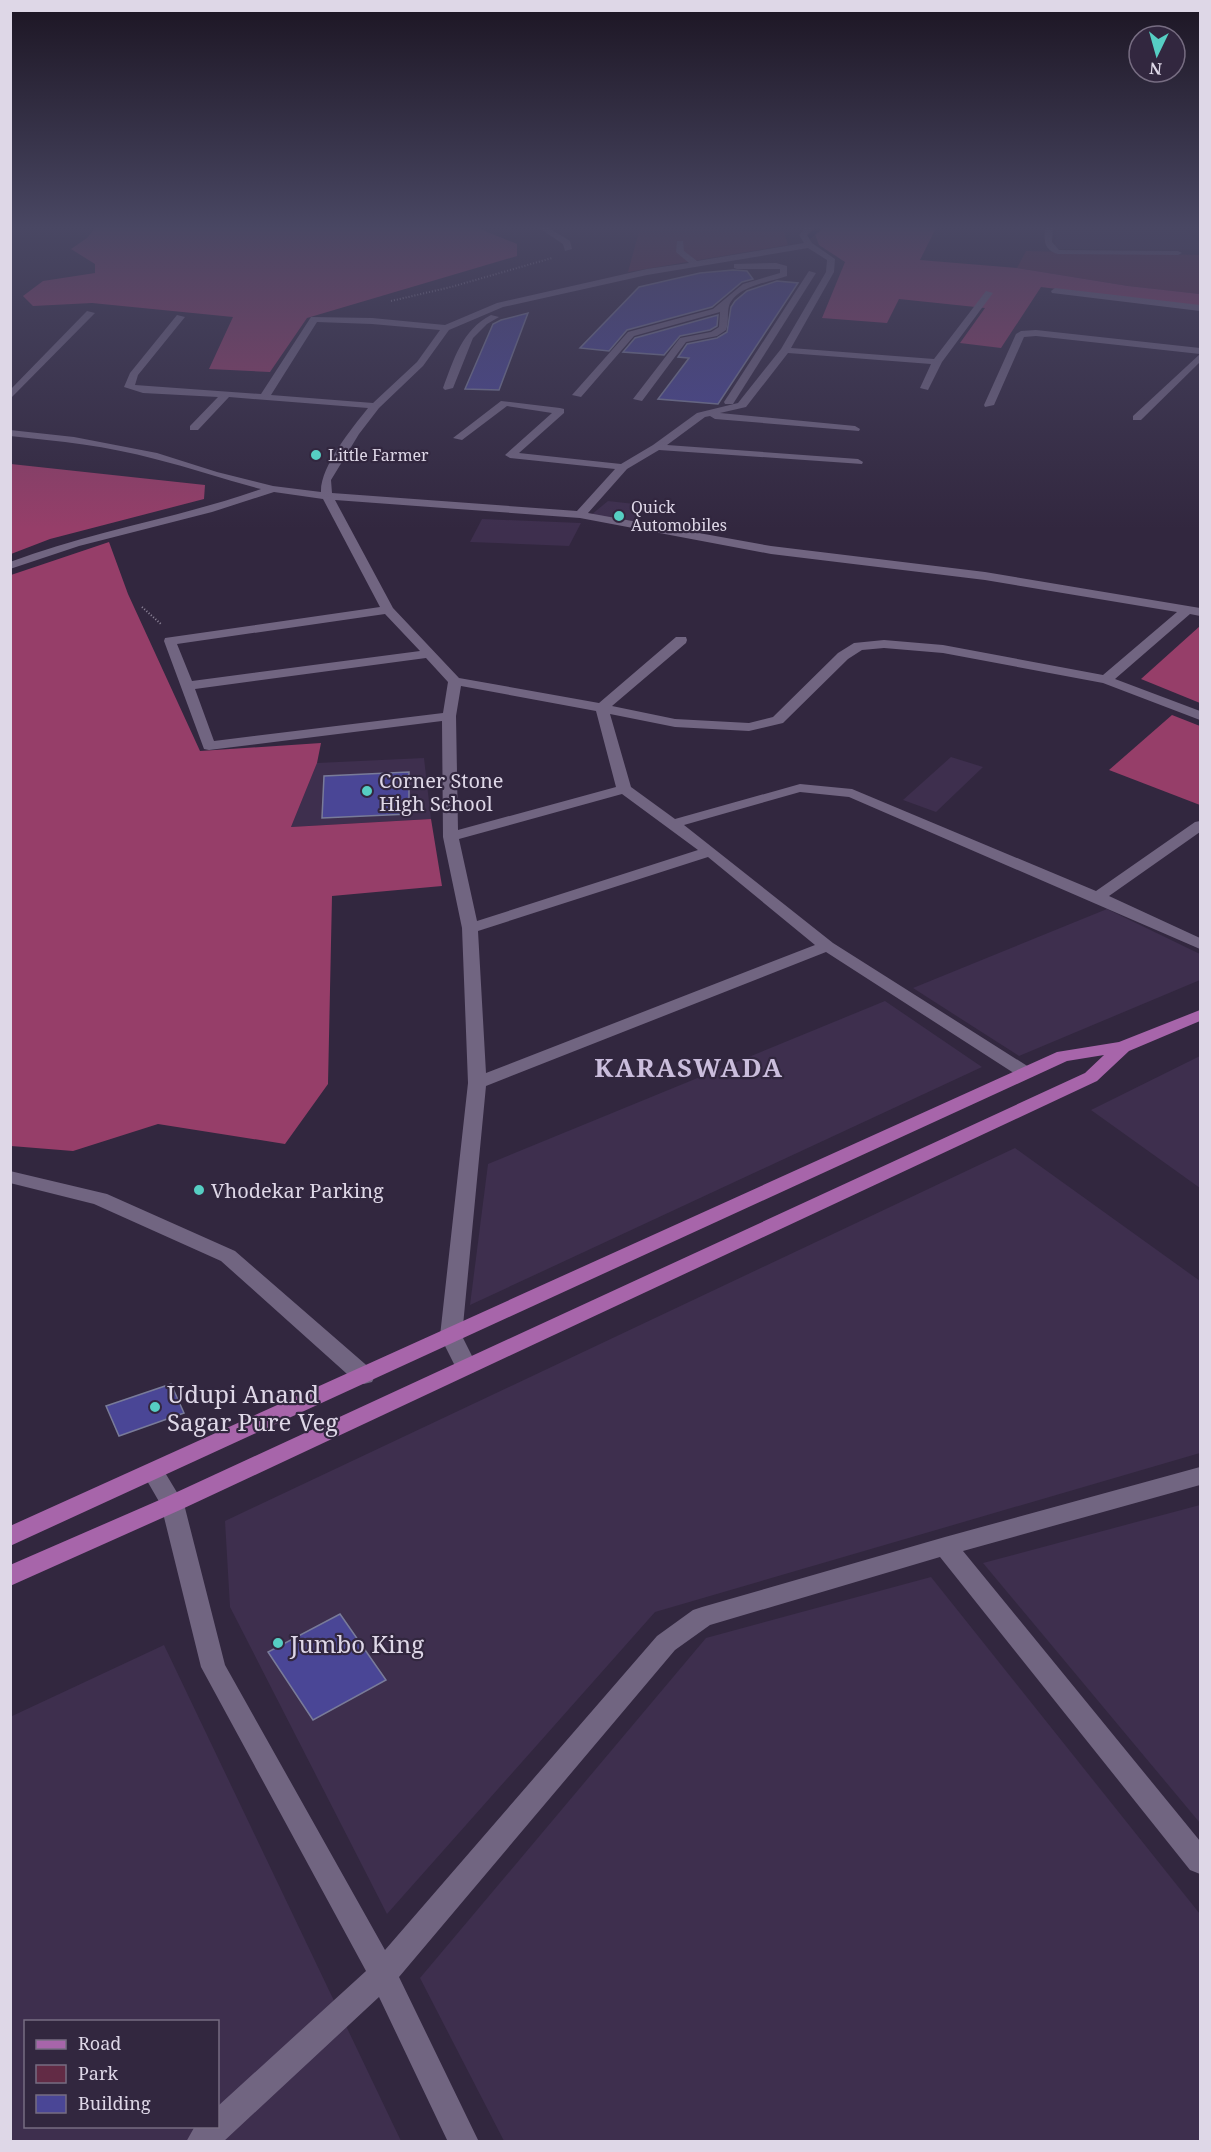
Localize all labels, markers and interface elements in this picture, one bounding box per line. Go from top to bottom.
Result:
north arrow [1127,24,1187,84]
text: N [1148,57,1163,80]
place label: Little Farmer [328,444,429,466]
marker: Little Farmer [309,448,323,462]
place label: Quick Automobiles [631,496,727,536]
marker: Quick Automobiles [612,509,626,523]
place label: Corner Stone High School [379,767,504,817]
marker: Corner Stone High School [360,784,374,798]
district label: KARASWADA [594,1049,784,1085]
place label: Vhodekar Parking [211,1177,384,1204]
marker: Vhodekar Parking [192,1183,206,1197]
place label: Udupi Anand Sagar Pure Veg [167,1377,338,1438]
marker: Udupi Anand Sagar Pure Veg [148,1400,162,1414]
place label: Jumbo King [289,1627,424,1660]
marker: Jumbo King [271,1636,285,1650]
legend [24,2020,219,2128]
text: Road [78,2031,121,2055]
text: Park [78,2061,118,2085]
text: Building [78,2091,151,2115]

